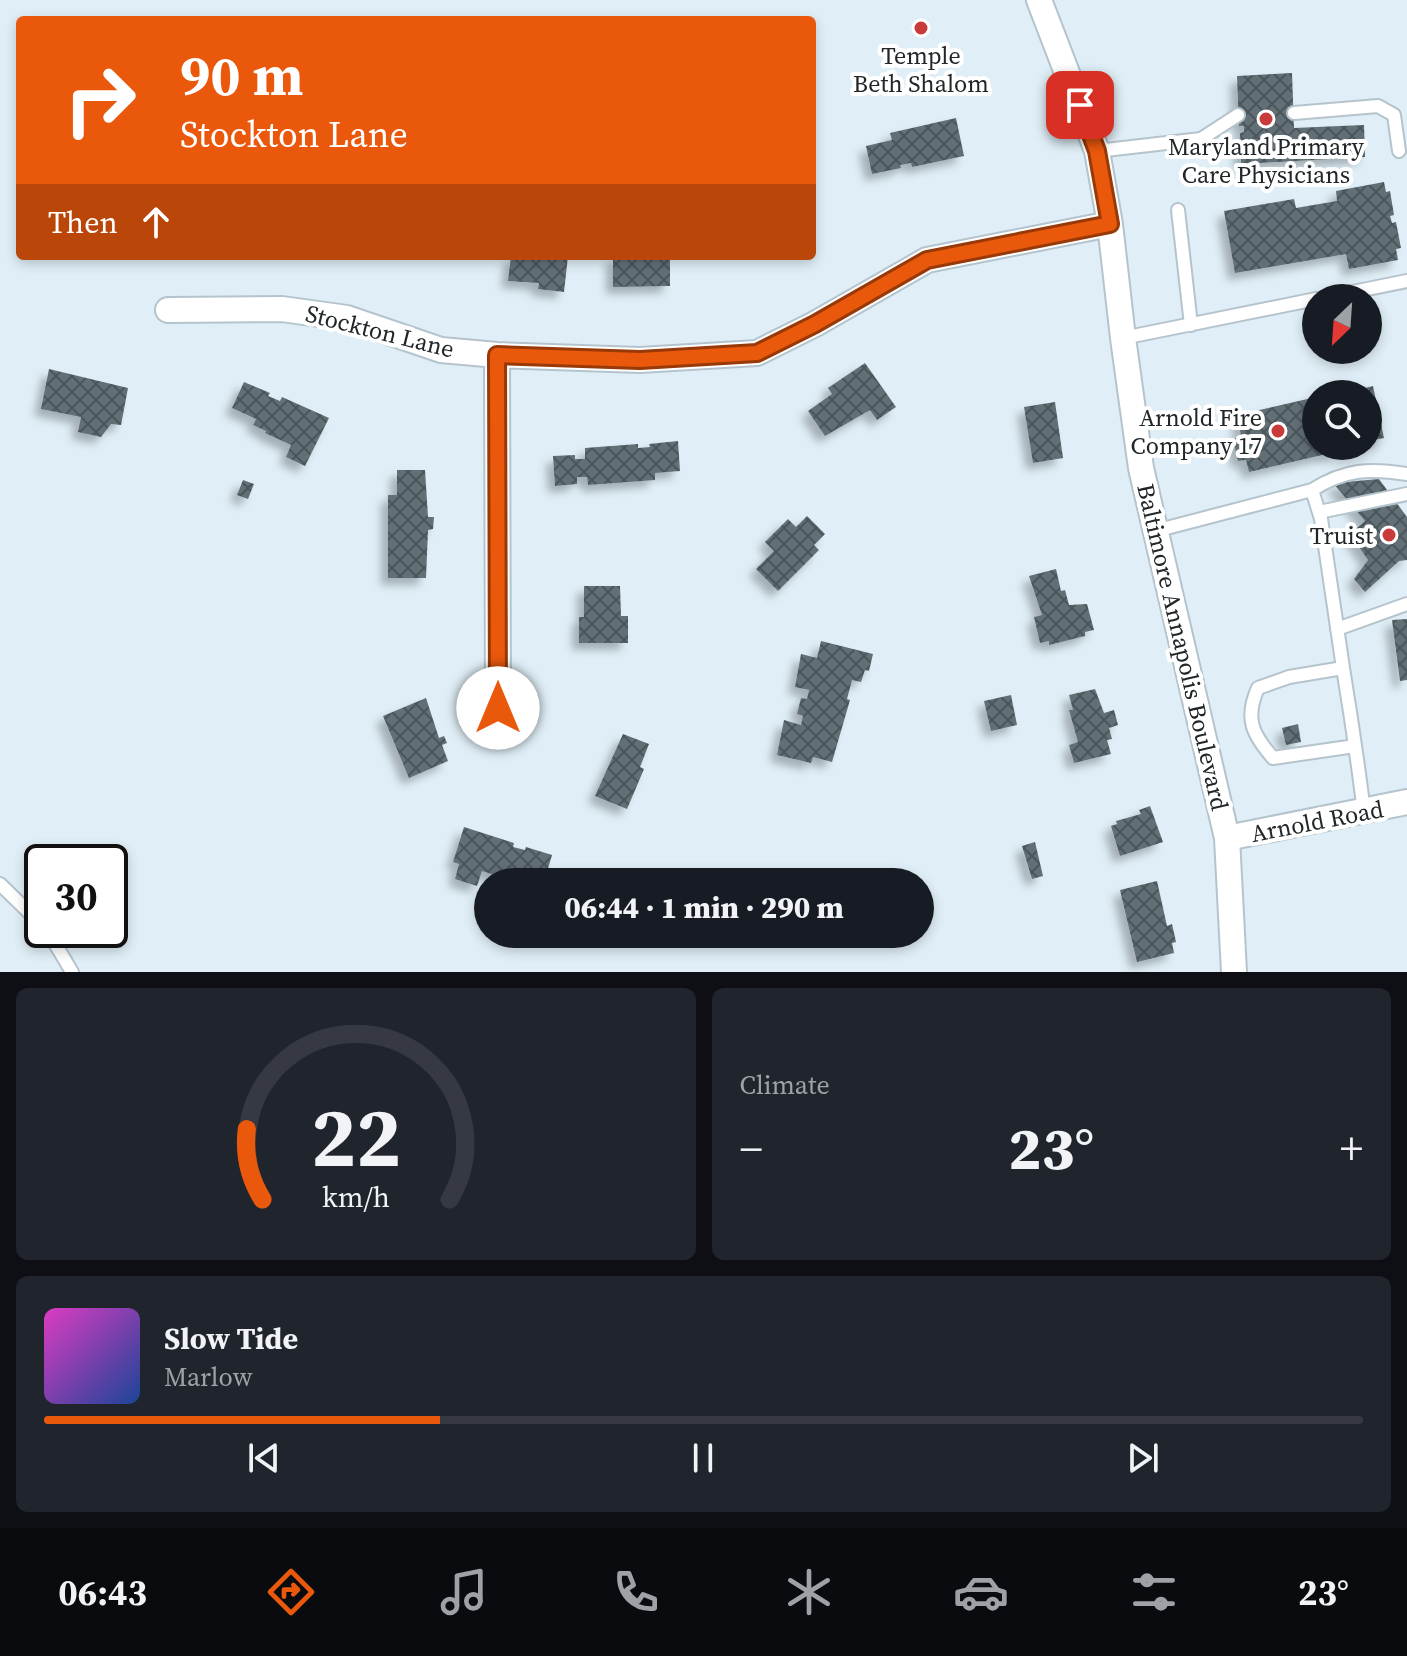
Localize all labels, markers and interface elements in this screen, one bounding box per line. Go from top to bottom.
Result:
marker: Temple Beth Shalom [912,19,930,37]
text: 90 m [180,37,303,114]
place label: Temple Beth Shalom [853,39,989,100]
icon: right [48,48,152,152]
pin [1046,71,1114,139]
icon: arrive [1058,83,1102,127]
text: Stockton Lane [180,110,408,159]
marker: Maryland Primary Care Physicians [1257,110,1275,128]
place label: Maryland Primary Care Physicians [1168,130,1365,191]
icon: ahead [134,200,178,244]
text: Then [48,202,118,243]
north arrow [1302,284,1382,364]
map controls [1302,284,1382,460]
street label: Stockton Lane [302,297,458,365]
button: search [1302,380,1382,460]
place label: Arnold Fire Company 17 [1131,401,1262,462]
marker: Arnold Fire Company 17 [1269,422,1287,440]
street label: Baltimore Annapolis Boulevard [1129,480,1237,814]
place label: Truist [1310,519,1373,552]
marker: Truist [1380,526,1398,544]
position arrow [456,666,540,750]
street label: Arnold Road [1248,792,1386,850]
speed limit sign: 30 [24,844,128,948]
text: 06:44 · 1 min · 290 m [564,887,844,928]
text: Climate [740,1067,830,1103]
text: 22 [311,1080,401,1194]
text: 23° [1008,1107,1094,1189]
text: − [740,1118,763,1179]
text: + [1340,1118,1363,1179]
text: km/h [322,1177,390,1217]
text: Slow Tide [164,1318,298,1359]
text: Marlow [164,1359,253,1395]
icon: previous [242,1436,286,1480]
icon: pause [681,1436,725,1480]
icon: next [1121,1436,1165,1480]
icon: directions [263,1564,319,1620]
icon: music [436,1564,492,1620]
icon: phone [608,1564,664,1620]
icon: climate [781,1564,837,1620]
icon: car [953,1564,1009,1620]
icon: filters [1126,1564,1182,1620]
text: 06:43 [58,1568,147,1617]
text: 23° [1298,1568,1349,1617]

